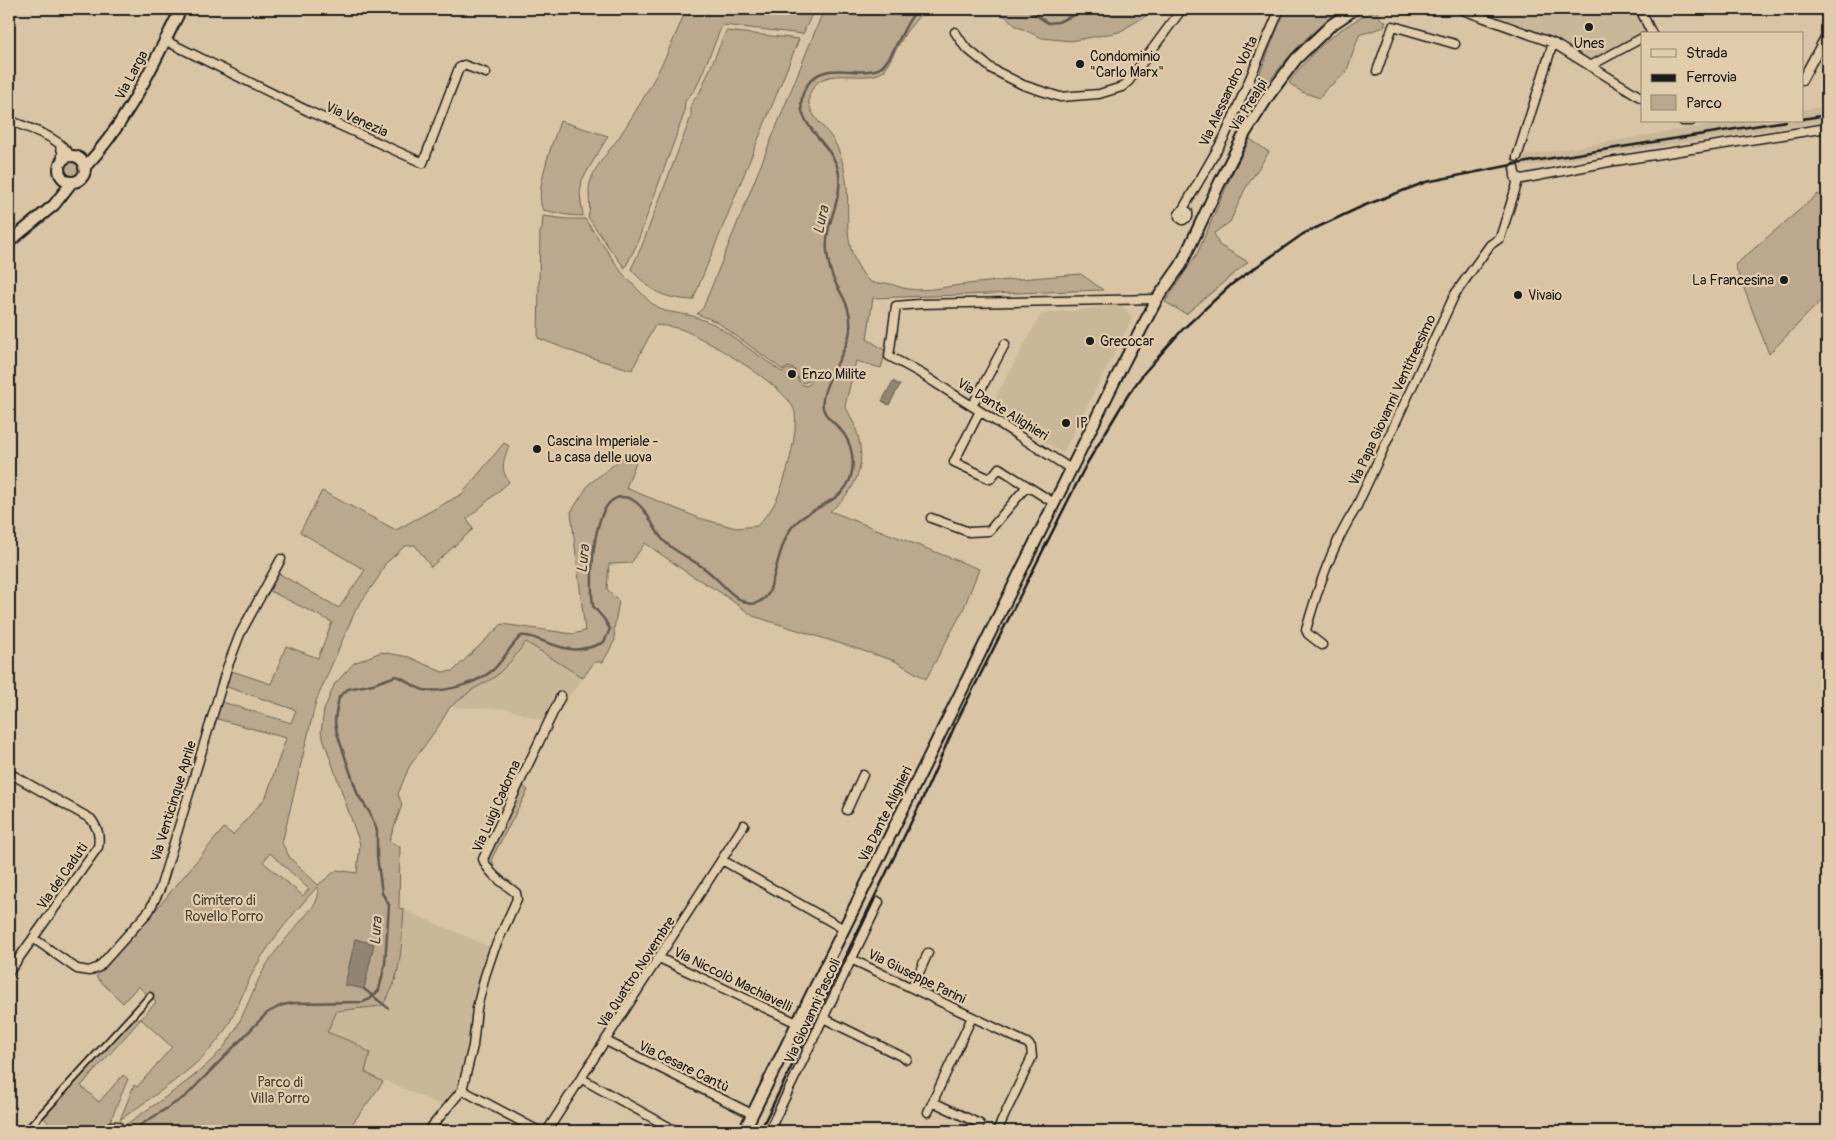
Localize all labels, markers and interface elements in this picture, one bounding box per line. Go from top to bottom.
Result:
marker: Unes [1583,21,1595,33]
legend [1641,32,1804,122]
street label: Via Alessandro Volta [1195,33,1261,149]
place label: Unes [1574,35,1605,52]
text: Strada [1686,44,1727,63]
street label: Via Larga [111,48,151,103]
place label: Condominio "Carlo Marx" [1090,48,1164,81]
marker: Condominio "Carlo Marx" [1074,58,1086,70]
text: Ferrovia [1686,68,1737,87]
street label: Via Prealpi [1226,76,1271,135]
text: Parco [1686,94,1722,113]
street label: Via Venezia [323,98,391,141]
water label: Lura [809,203,834,236]
place label: La Francesina [1692,272,1774,289]
marker: La Francesina [1778,274,1790,286]
place label: Vivaio [1528,287,1563,304]
marker: Vivaio [1512,289,1524,301]
street label: Via Papa Giovanni Ventitreesimo [1345,312,1440,488]
place label: Grecocar [1100,333,1154,350]
marker: Grecocar [1084,335,1096,347]
place label: Enzo Milite [802,366,866,383]
marker: Enzo Milite [786,368,798,380]
street label: Via Dante Alighieri [954,375,1052,445]
place label: IP [1076,415,1088,432]
marker: IP [1060,417,1072,429]
place label: Cascina Imperiale - La casa delle uova [547,433,659,466]
marker: Cascina Imperiale - La casa delle uova [531,443,543,455]
water label: Lura [573,543,595,574]
street label: Via Venticinque Aprile [147,738,200,864]
street label: Via Luigi Cadorna [469,757,524,855]
street label: Via Dante Alighieri [855,763,916,865]
street label: Via dei Caduti [33,839,92,913]
park label: Cimitero di Rovello Porro [185,892,264,925]
street label: Via Quattro Novembre [594,913,679,1031]
water label: Lura [366,915,387,946]
street label: Via Niccolò Machiavelli [671,943,795,1016]
street label: Via Giuseppe Parini [865,945,969,1008]
street label: Via Giovanni Pascoli [781,956,844,1066]
street label: Via Cesare Cantù [636,1037,732,1096]
park label: Parco di Villa Porro [250,1074,310,1107]

